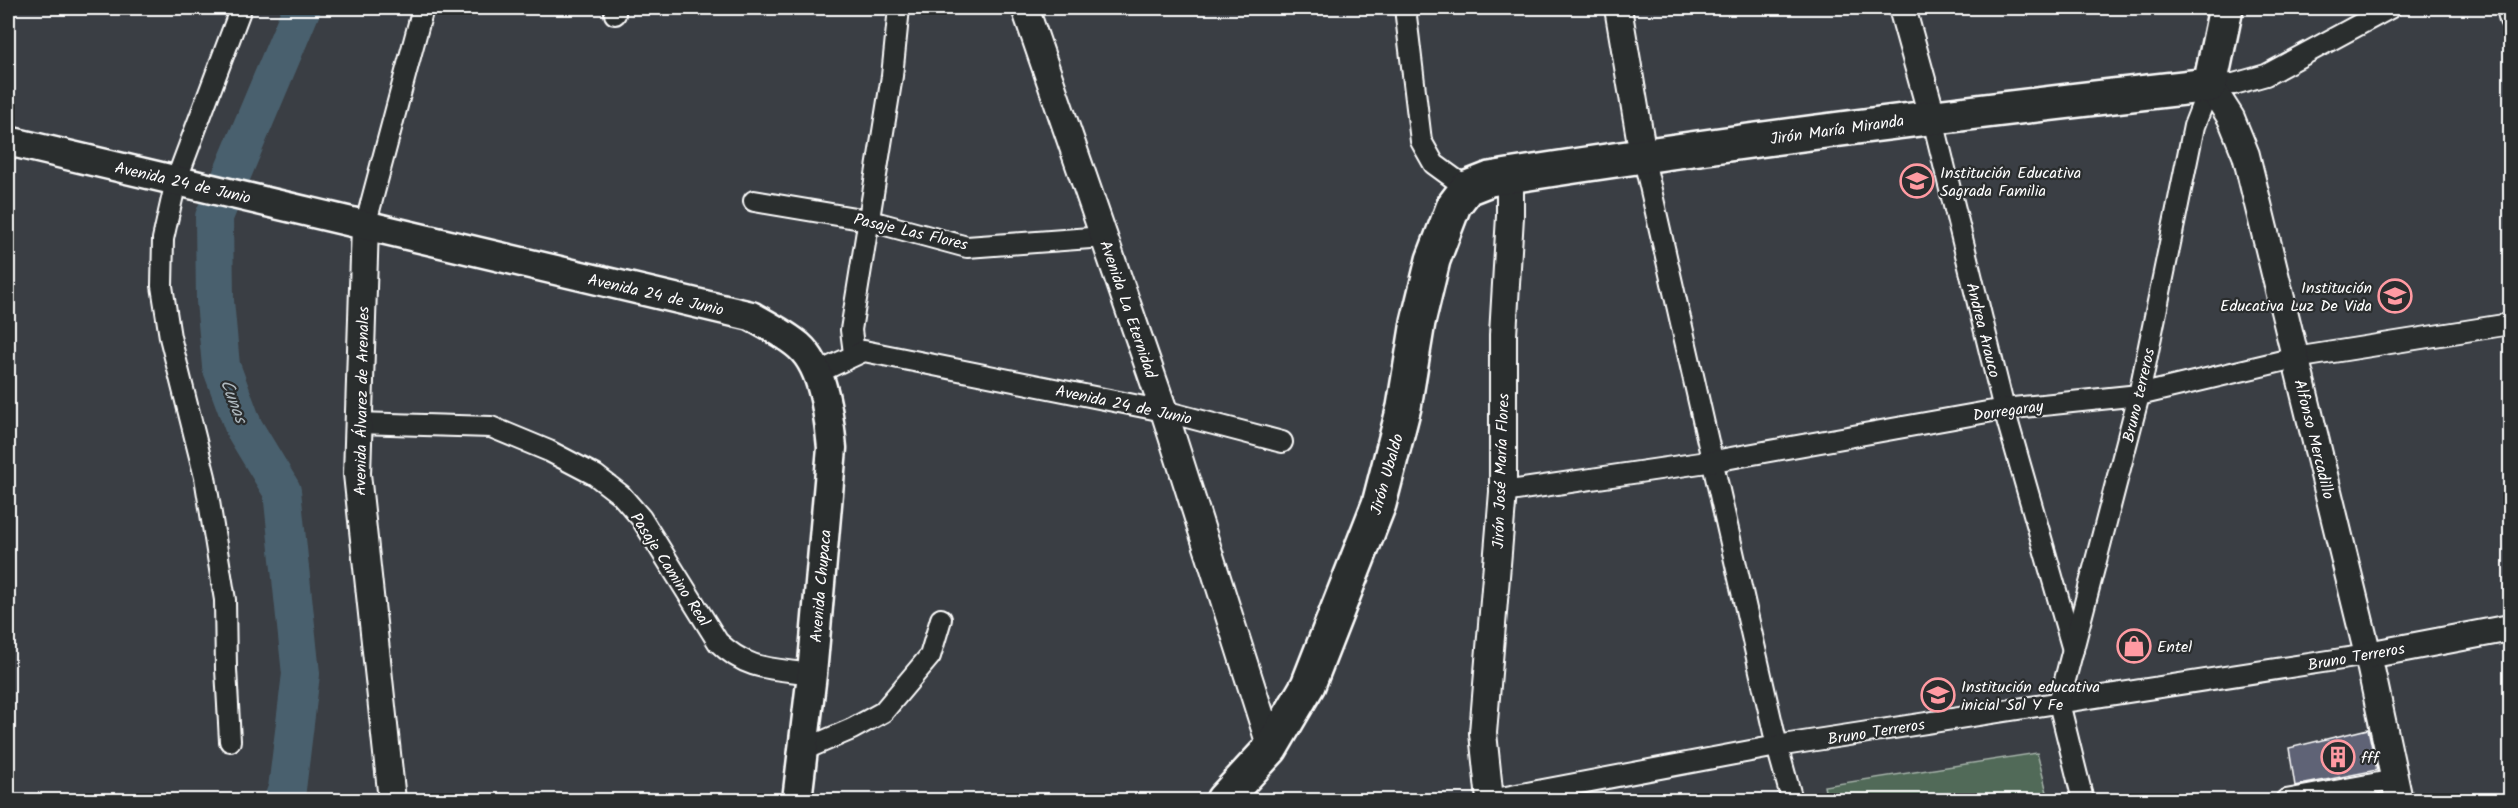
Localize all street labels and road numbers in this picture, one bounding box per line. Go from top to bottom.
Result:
street label: Jirón María Miranda [1769,109,1906,152]
street label: Avenida 24 de Junio [112,156,253,211]
street label: Pasaje Las Flores [851,207,970,258]
street label: Avenida La Eternidad [1092,237,1163,383]
street label: Avenida 24 de Junio [585,268,726,323]
street label: Andrea Arauco [1959,280,2006,381]
street label: Avenida Álvarez de Arenales [348,306,377,496]
street label: Bruno terreros [2116,346,2162,445]
street label: Alfonso Mercadillo [2287,377,2340,502]
street label: Avenida 24 de Junio [1053,379,1194,432]
street label: Jirón José María Flores [1486,393,1517,549]
street label: Dorregaray [1971,394,2045,429]
street label: Jirón Ubaldo [1364,431,1411,518]
street label: Pasaje Camino Real [623,508,716,632]
street label: Avenida Chupaca [804,528,839,644]
street label: Bruno Terreros [2306,637,2407,678]
street label: Bruno Terreros [1826,712,1927,753]

